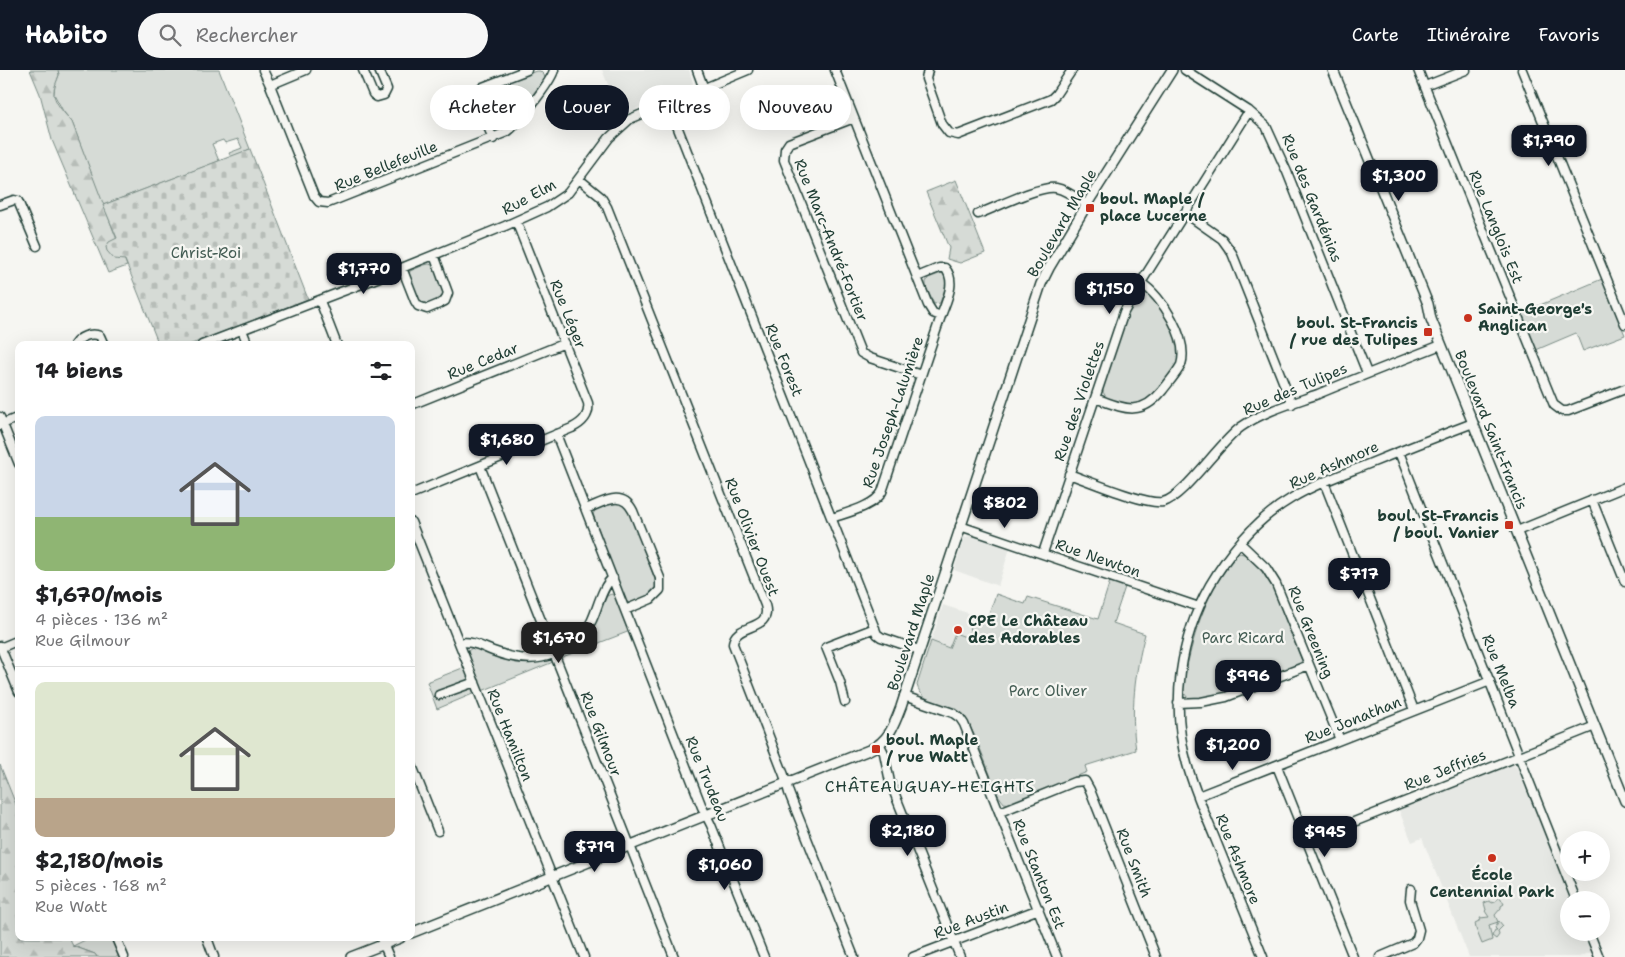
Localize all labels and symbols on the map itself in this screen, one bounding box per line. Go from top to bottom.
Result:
pin: $1,790 [1508,124,1590,167]
street label: Rue des Gardénias [1277,131,1347,265]
street label: Rue Bellefeuille [331,136,441,196]
street label: Rue Marc-André-Fortier [789,156,873,324]
pin: $1,300 [1358,160,1440,202]
street label: Boulevard Maple [1023,165,1101,281]
street label: Rue Langlois Est [1464,167,1528,287]
street label: Rue Elm [498,174,560,220]
place label: boul. Maple / place Lucerne [1100,189,1207,226]
marker: boul. Maple / place Lucerne [1084,202,1096,214]
park label: Christ-Roi [171,243,241,263]
pin: $1,770 [323,252,405,295]
pin: $1,150 [1069,272,1151,315]
street label: Rue Léger [545,277,591,351]
place label: Saint-George's Anglican [1478,299,1592,336]
marker: Saint-George's Anglican [1462,312,1474,324]
place label: boul. St-Francis / rue des Tulipes [1289,313,1418,350]
street label: Rue Forest [760,321,808,399]
marker: boul. St-Francis / rue des Tulipes [1422,326,1434,338]
street label: Rue Joseph-Lalumière [858,333,928,491]
street label: Rue Cedar [444,338,522,384]
street label: Rue des Violettes [1049,338,1109,464]
street label: Boulevard Saint-Francis [1450,347,1532,513]
street label: Rue des Tulipes [1240,358,1350,420]
pin: $1,680 [466,424,548,466]
street label: Rue Ashmore [1286,436,1382,494]
street label: Rue Olivier Ouest [720,475,784,599]
pin: $802 [975,486,1035,529]
place label: boul. St-Francis / boul. Vanier [1378,506,1499,543]
marker: boul. St-Francis / boul. Vanier [1503,519,1515,531]
street label: Rue Newton [1053,534,1143,582]
pin: $717 [1329,558,1389,600]
street label: Boulevard Maple [883,571,939,693]
street label: Rue Greening [1283,583,1339,681]
place label: CPE Le Château des Adorables [968,611,1088,648]
pin: $1,670 [518,622,600,664]
marker: CPE Le Château des Adorables [952,624,964,636]
park label: Parc Ricard [1202,628,1285,648]
street label: Rue Melba [1477,631,1525,711]
pin: $996 [1218,660,1278,702]
park label: Parc Oliver [1009,681,1087,701]
street label: Rue Hamilton [482,686,538,784]
street label: Rue Gilmour [576,689,626,779]
street label: Rue Jonathan [1302,692,1404,748]
pin: $1,200 [1192,728,1274,771]
place label: boul. Maple / rue Watt [886,730,978,767]
street label: Rue Trudeau [681,733,733,825]
marker: boul. Maple / rue Watt [870,743,882,755]
street label: Rue Jeffries [1401,745,1489,795]
district label: CHÂTEAUGUAY-HEIGHTS [825,776,1035,797]
street label: Rue Ashmore [1211,811,1265,907]
pin: $2,180 [867,814,949,857]
street label: Rue Stanton Est [1008,816,1070,932]
pin: $945 [1295,816,1355,858]
street label: Rue Smith [1112,825,1156,901]
pin: $719 [565,830,625,873]
pin: $1,060 [684,848,766,891]
marker: École Centennial Park [1486,852,1498,864]
place label: École Centennial Park [1429,864,1555,902]
street label: Rue Austin [931,897,1011,943]

